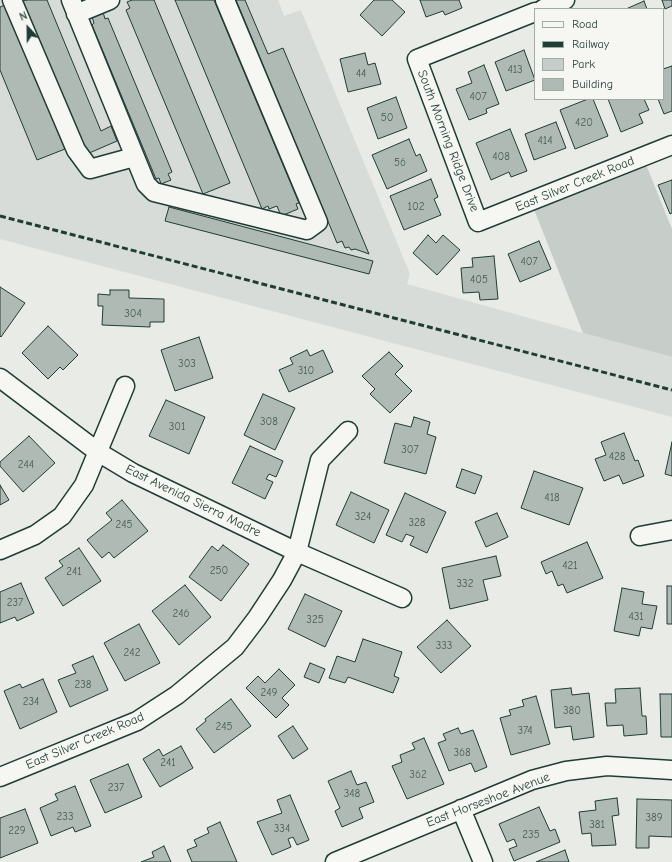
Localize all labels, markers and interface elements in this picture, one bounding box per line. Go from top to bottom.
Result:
north arrow [8,8,48,48]
legend [534,8,664,100]
text: N [18,9,29,24]
text: Road [572,17,598,31]
text: Railway [572,37,609,51]
text: Park [572,57,595,71]
house number: 413 [507,63,523,77]
house number: 44 [356,67,366,81]
street label: South Morning Ridge Drive [414,68,482,214]
text: Building [572,77,613,91]
house number: 407 [469,90,487,104]
house number: 50 [381,111,393,125]
house number: 420 [575,116,593,130]
house number: 414 [538,134,552,148]
house number: 408 [492,150,510,164]
street label: East Silver Creek Road [513,153,637,215]
house number: 56 [394,156,406,170]
house number: 102 [408,200,424,214]
house number: 407 [520,255,538,269]
house number: 405 [470,273,488,287]
house number: 304 [124,307,142,321]
house number: 303 [178,357,196,371]
house number: 310 [298,364,314,378]
house number: 308 [260,415,278,429]
house number: 301 [169,420,185,434]
house number: 307 [401,443,419,457]
house number: 428 [609,450,625,464]
house number: 244 [18,458,34,472]
street label: East Avenida Sierra Madre [123,461,263,541]
house number: 418 [544,491,560,505]
house number: 324 [355,510,371,524]
house number: 328 [409,516,425,530]
house number: 245 [116,518,132,532]
house number: 421 [562,559,578,573]
house number: 250 [210,564,228,578]
house number: 241 [66,565,82,579]
house number: 332 [457,577,473,591]
house number: 237 [7,596,23,610]
house number: 246 [173,607,189,621]
house number: 431 [628,610,644,624]
house number: 325 [306,613,324,627]
house number: 333 [436,639,452,653]
house number: 242 [124,646,140,660]
house number: 238 [75,678,91,692]
house number: 249 [261,686,277,700]
house number: 234 [23,695,39,709]
house number: 380 [563,704,581,718]
street label: East Silver Creek Road [24,709,146,773]
house number: 245 [216,720,232,734]
house number: 374 [517,724,533,738]
house number: 368 [453,746,471,760]
house number: 241 [160,756,176,770]
house number: 362 [409,768,427,782]
street label: East Horseshoe Avenue [424,769,552,831]
house number: 237 [108,781,124,795]
house number: 348 [344,787,360,801]
house number: 233 [57,810,73,824]
house number: 389 [645,811,663,825]
house number: 381 [589,818,605,832]
house number: 334 [274,822,290,836]
house number: 229 [8,824,26,838]
house number: 235 [522,828,540,842]

